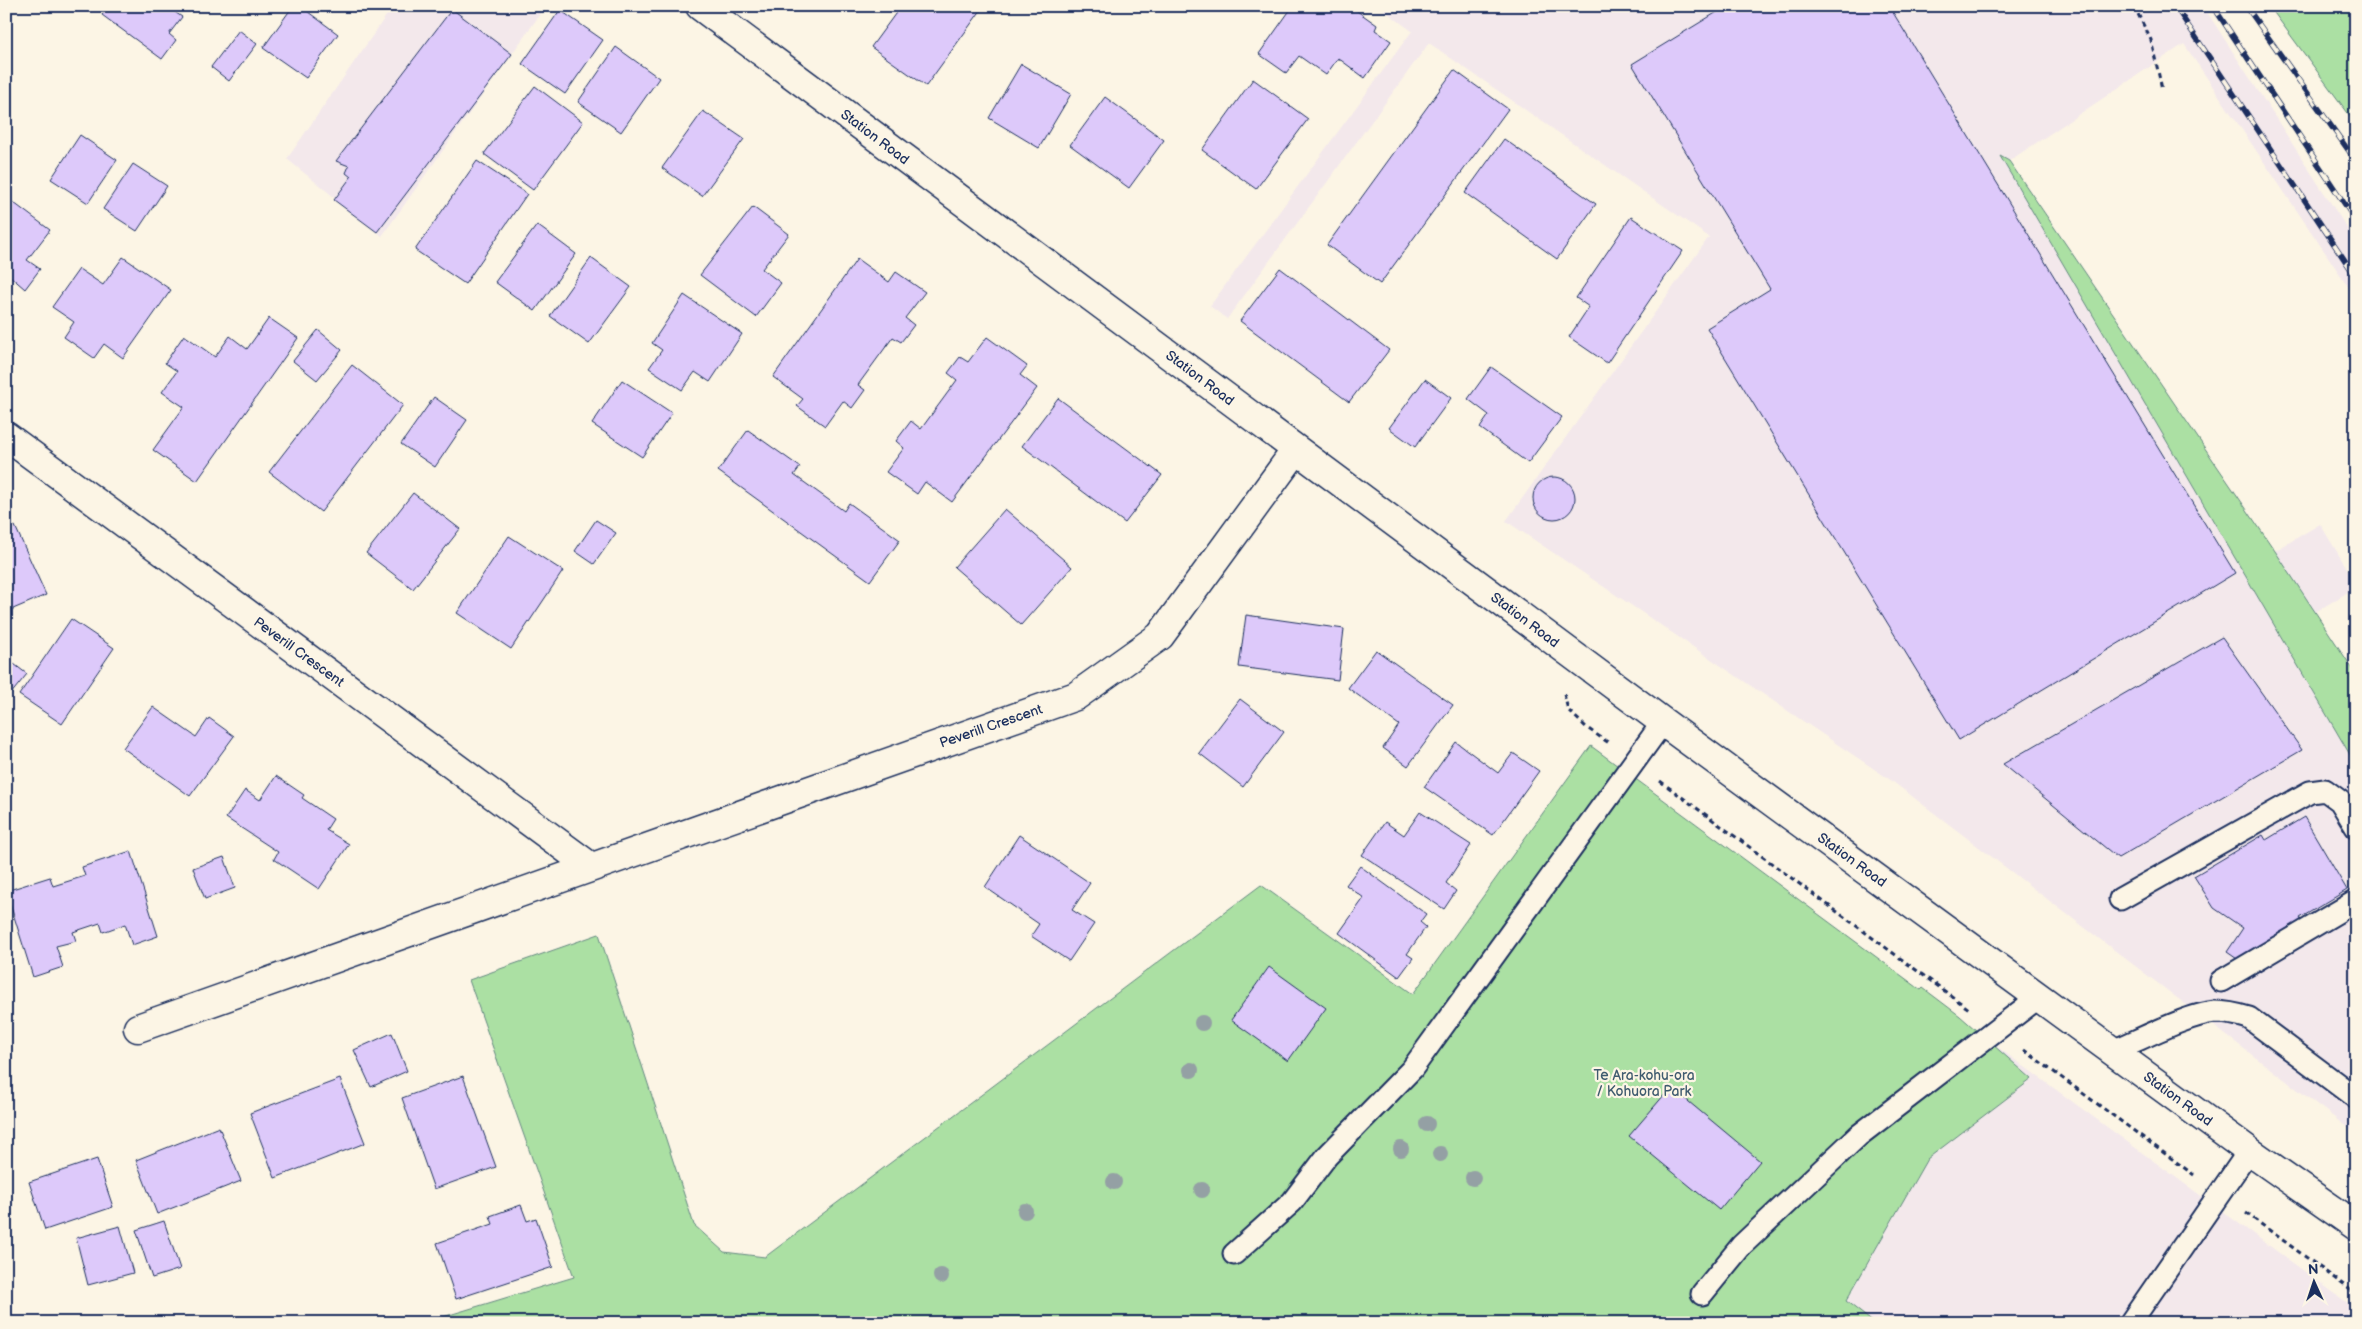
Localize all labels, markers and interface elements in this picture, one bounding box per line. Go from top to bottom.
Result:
street label: Station Road [837,106,913,168]
street label: Station Road [1162,347,1238,409]
street label: Station Road [1487,589,1563,651]
street label: Peverill Crescent [250,613,348,691]
street label: Peverill Crescent [937,700,1045,752]
street label: Station Road [1814,829,1890,891]
park label: Te Ara-kohu-ora / Kohuora Park [1593,1067,1695,1100]
street label: Station Road [2140,1068,2216,1130]
north arrow [2290,1256,2340,1306]
text: N [2308,1261,2319,1278]

